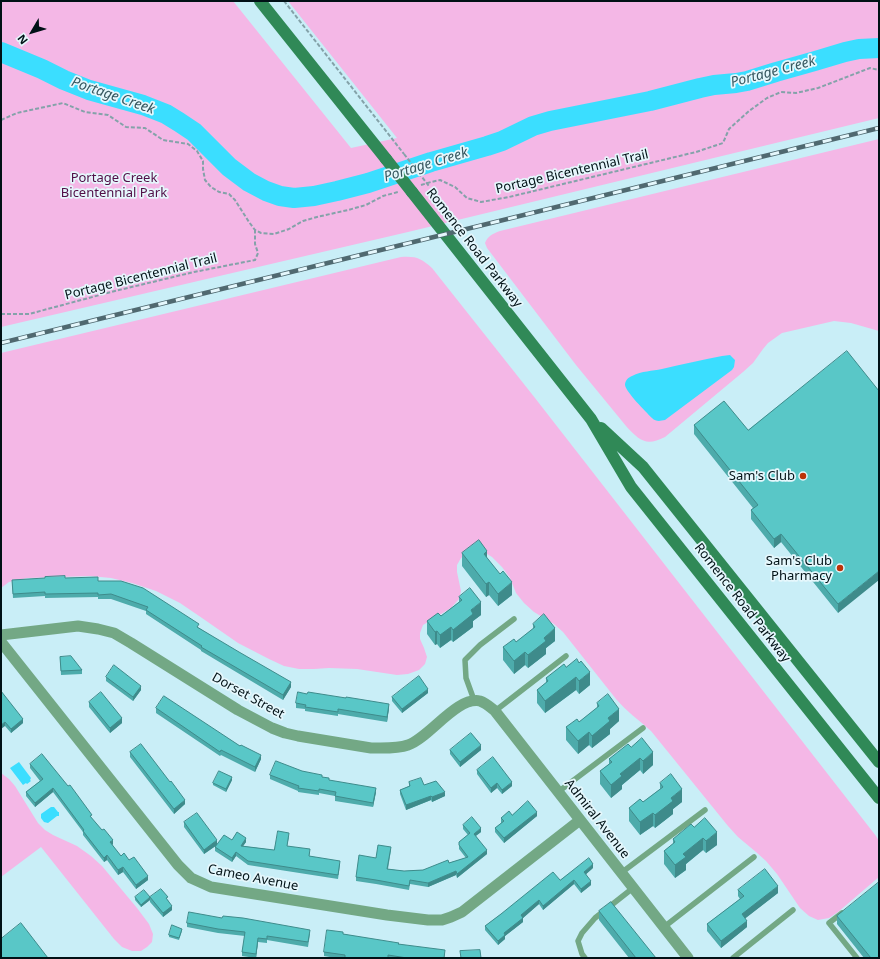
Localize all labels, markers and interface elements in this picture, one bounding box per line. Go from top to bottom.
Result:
north arrow [12,12,52,52]
text: N [13,32,31,48]
water label: Portage Creek [729,53,817,91]
water label: Portage Creek [69,74,157,118]
water label: Portage Creek [382,144,470,186]
street label: Portage Bicentennial Trail [494,147,650,197]
park label: Portage Creek Bicentennial Park [61,170,167,201]
street label: Romence Road Parkway [423,185,525,311]
street label: Portage Bicentennial Trail [63,251,219,303]
place label: Sam's Club [729,468,795,484]
marker: Sam's Club [798,471,808,481]
street label: Romence Road Parkway [691,540,793,666]
place label: Sam's Club Pharmacy [766,553,832,584]
marker: Sam's Club Pharmacy [835,563,845,573]
street label: Dorset Street [209,670,287,722]
street label: Admiral Avenue [561,776,633,862]
street label: Cameo Avenue [206,862,300,894]

